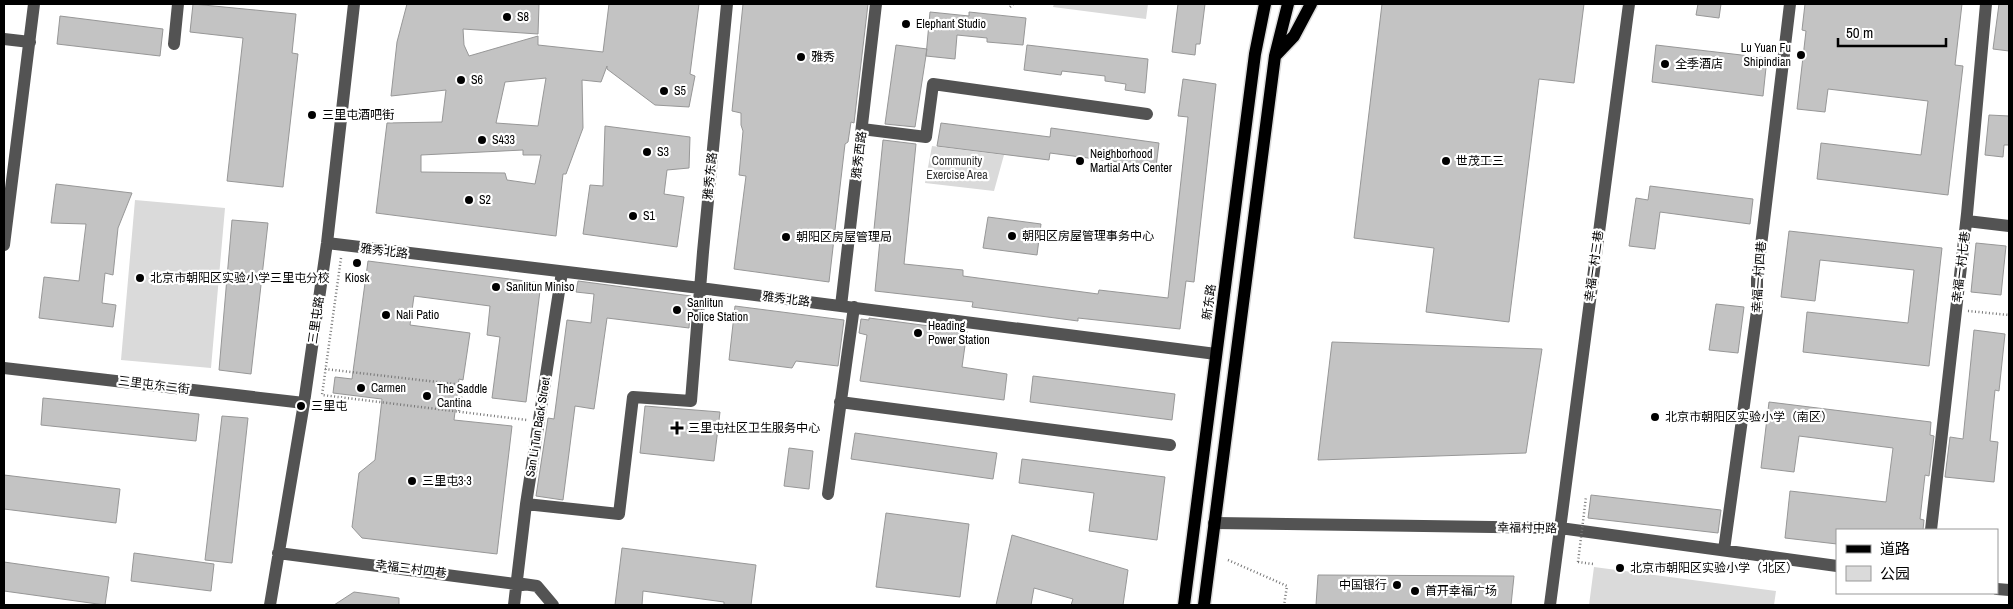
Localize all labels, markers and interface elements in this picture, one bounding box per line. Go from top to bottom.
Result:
place label: S8 [517,9,529,25]
marker: S8 [501,11,513,23]
scale bar [1838,15,1946,47]
place label: Elephant Studio [916,16,986,32]
marker: Elephant Studio [900,18,912,30]
text: 50 m [1846,22,1873,43]
place label: Lu Yuan Fu Shipindian [1741,40,1791,70]
place label: 雅秀 [811,49,835,65]
marker: Lu Yuan Fu Shipindian [1795,49,1807,61]
marker: 雅秀 [795,51,807,63]
place label: 全季酒店 [1675,56,1723,72]
marker: 全季酒店 [1659,58,1671,70]
place label: S6 [471,72,483,88]
marker: S6 [455,74,467,86]
place label: S5 [674,83,687,99]
marker: S5 [658,85,670,97]
place label: 三里屯酒吧街 [322,107,394,123]
marker: 三里屯酒吧街 [306,109,318,121]
street label: 雅秀西路 [848,130,870,180]
place label: S433 [492,132,515,148]
marker: S433 [476,134,488,146]
place label: S3 [657,144,669,160]
marker: S3 [641,146,653,158]
place label: Neighborhood Martial Arts Center [1090,146,1173,176]
street label: 雅秀东路 [700,151,720,201]
park label: Community Exercise Area [926,153,988,183]
place label: 世茂工三 [1456,153,1504,169]
marker: Neighborhood Martial Arts Center [1074,155,1086,167]
marker: 世茂工三 [1440,155,1452,167]
place label: S2 [479,192,491,208]
marker: S2 [463,194,475,206]
place label: S1 [643,208,656,224]
marker: S1 [627,210,639,222]
place label: 朝阳区房屋管理事务中心 [1022,228,1154,244]
place label: 朝阳区房屋管理局 [796,229,892,245]
street label: 幸福一村三巷 [1581,229,1607,303]
marker: 朝阳区房屋管理事务中心 [1006,230,1018,242]
street label: 幸福一村七巷 [1949,230,1973,304]
marker: 朝阳区房屋管理局 [780,231,792,243]
street label: 雅秀北路 [359,240,409,262]
street label: 幸福一村四巷 [1749,241,1769,313]
marker: Kiosk [351,257,363,269]
place label: 北京市朝阳区实验小学三里屯分校 [150,270,330,286]
place label: Kiosk [345,270,369,286]
marker: 北京市朝阳区实验小学三里屯分校 [134,272,146,284]
place label: Sanlitun Miniso [506,279,574,295]
marker: Sanlitun Miniso [490,281,502,293]
street label: 新东路 [1199,283,1219,321]
street label: 雅秀北路 [761,288,811,310]
street label: 三里屯路 [305,295,327,345]
place label: Sanlitun Police Station [687,295,748,325]
marker: Sanlitun Police Station [671,304,683,316]
place label: Nali Patio [396,307,439,323]
marker: Nali Patio [380,309,392,321]
place label: Heading Power Station [928,318,990,348]
marker: Heading Power Station [912,327,924,339]
street label: 三里屯东二街 [117,373,191,397]
street label: San Li Tun Back Street [522,376,554,478]
place label: Carmen [371,380,406,396]
place label: The Saddle Cantina [437,381,487,411]
marker: Carmen [355,382,367,394]
marker: The Saddle Cantina [421,390,433,402]
place label: 三里屯 [311,398,347,414]
marker: 三里屯 [295,400,307,412]
place label: 北京市朝阳区实验小学（南区） [1665,409,1833,425]
marker: 北京市朝阳区实验小学（南区） [1649,411,1661,423]
place label: 三里屯社区卫生服务中心 [688,420,820,436]
marker: 三里屯社区卫生服务中心 [670,421,684,435]
place label: 三里屯3·3 [422,473,472,489]
marker: 三里屯3·3 [406,475,418,487]
street label: 幸福村中路 [1497,519,1557,537]
legend [1836,529,1998,594]
text: 道路 [1880,538,1910,559]
street label: 幸福三村四巷 [374,557,448,581]
place label: 北京市朝阳区实验小学（北区） [1630,560,1798,576]
marker: 北京市朝阳区实验小学（北区） [1614,562,1626,574]
text: 公园 [1880,563,1910,584]
place label: 中国银行 [1339,577,1387,593]
marker: 中国银行 [1391,579,1403,591]
place label: 首开幸福广场 [1425,583,1497,599]
marker: 首开幸福广场 [1409,585,1421,597]

